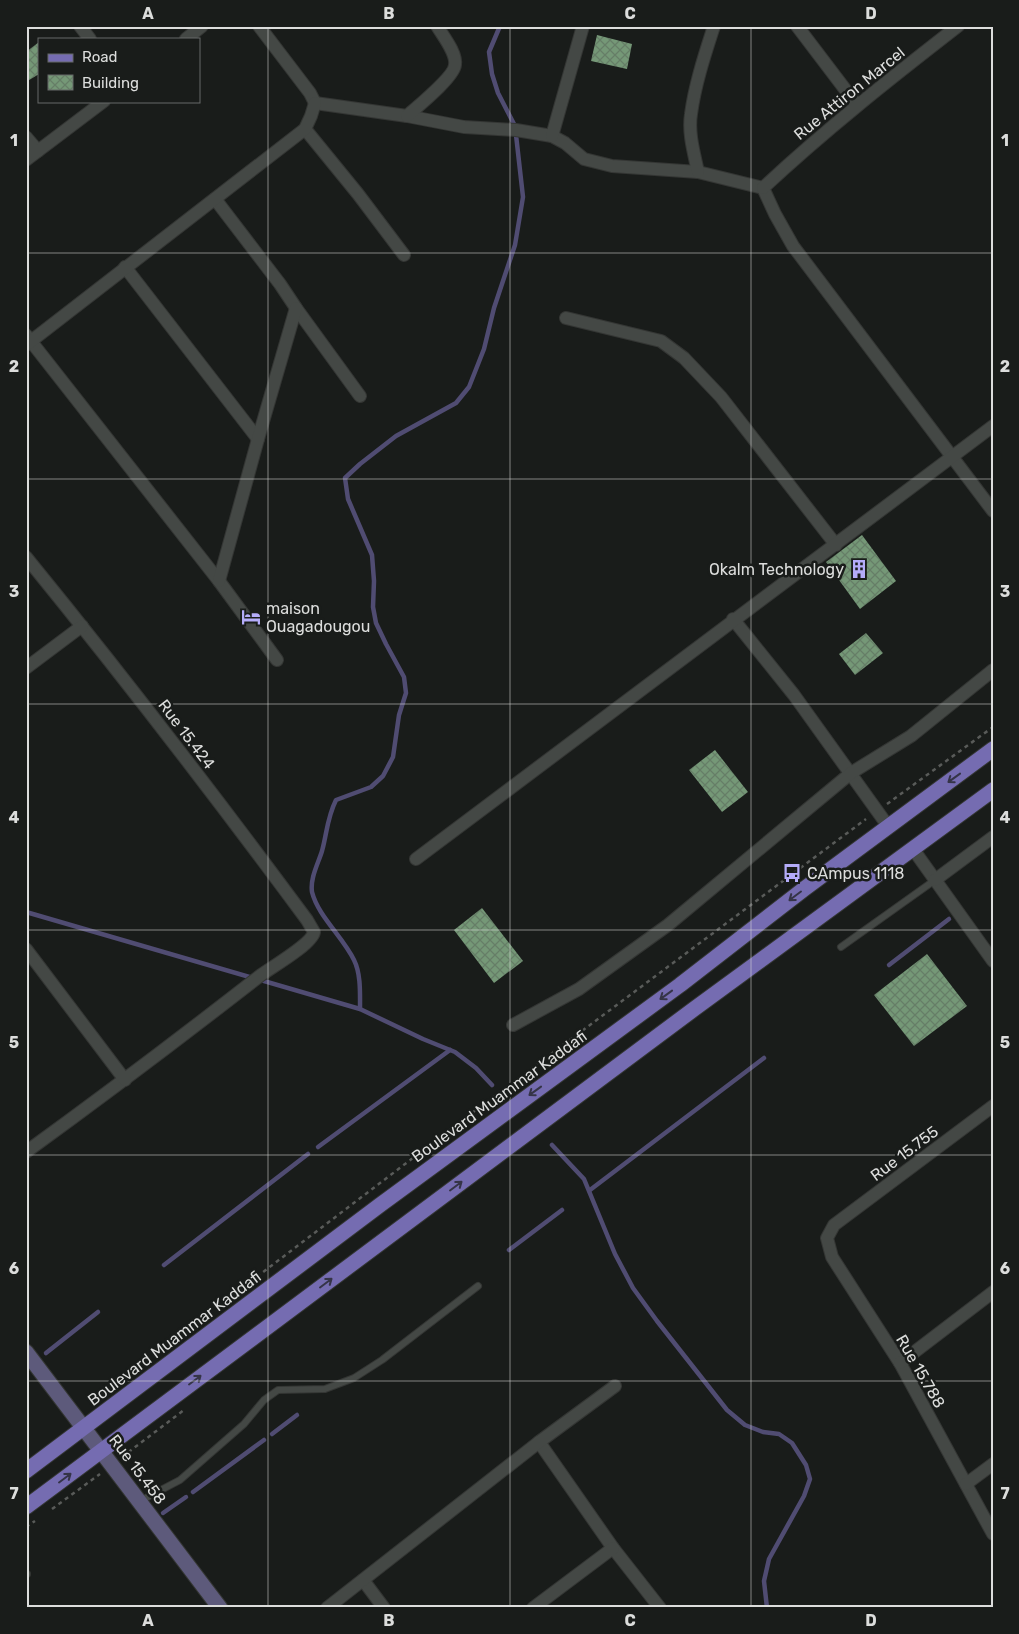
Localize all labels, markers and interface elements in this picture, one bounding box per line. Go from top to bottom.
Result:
text: A [142,4,154,23]
text: B [383,4,395,23]
text: C [624,4,636,23]
text: D [865,4,877,23]
legend [38,38,200,102]
street label: Rue Attiron Marcel [790,43,909,144]
text: Road [82,48,118,66]
text: Building [82,74,139,92]
text: 1 [10,131,18,150]
text: 1 [1001,131,1009,150]
text: 2 [9,357,19,376]
text: 2 [1000,357,1010,376]
building icon: Okalm Technology [848,558,870,580]
place label: Okalm Technology [709,560,844,579]
text: 3 [9,582,19,601]
text: 3 [1000,582,1010,601]
place label: maison Ouagadougou [266,599,370,636]
hotel icon: maison Ouagadougou [240,606,262,628]
street label: Rue 15.424 [154,696,219,773]
one-way arrow [947,773,961,783]
text: 4 [9,808,20,827]
text: 4 [1000,808,1011,827]
bus stop icon: CAmpus 1118 [781,862,803,884]
place label: CAmpus 1118 [807,864,904,883]
one-way arrow [789,891,802,902]
one-way arrow [659,990,673,1000]
street label: Boulevard Muammar Kaddafi [408,1026,591,1166]
text: 5 [9,1033,19,1052]
text: 5 [1000,1033,1010,1052]
one-way arrow [528,1086,542,1096]
street label: Rue 15.755 [867,1122,942,1185]
one-way arrow [449,1181,462,1192]
text: 6 [9,1259,19,1278]
text: 6 [1000,1259,1010,1278]
street label: Boulevard Muammar Kaddafi [84,1267,265,1410]
one-way arrow [319,1278,332,1289]
street label: Rue 15.788 [892,1331,949,1411]
one-way arrow [188,1375,201,1386]
street label: Rue 15.458 [105,1431,170,1508]
one-way arrow [58,1473,72,1483]
text: 7 [9,1484,19,1503]
text: 7 [1000,1484,1010,1503]
text: A [142,1611,154,1630]
text: B [383,1611,395,1630]
text: C [624,1611,636,1630]
text: D [865,1611,877,1630]

